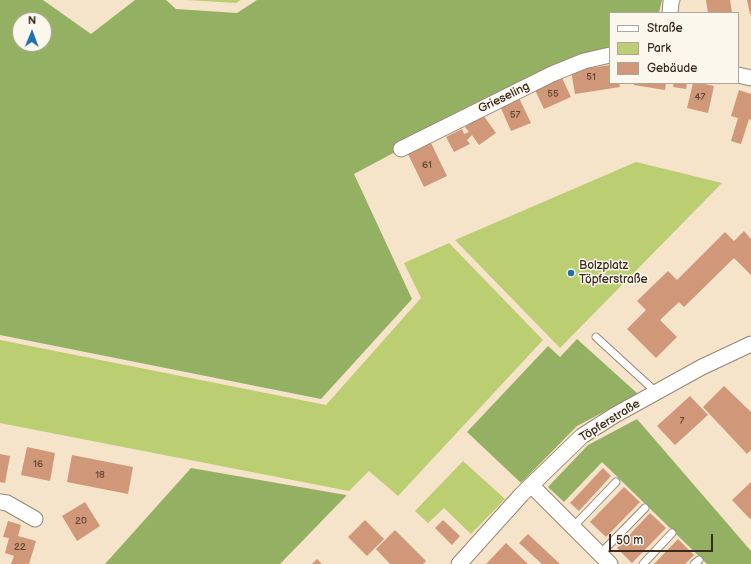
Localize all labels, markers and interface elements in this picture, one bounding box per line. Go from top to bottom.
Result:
north arrow [12,12,52,52]
legend [609,12,739,84]
text: N [28,14,36,27]
text: Straße [647,21,683,36]
text: Park [647,41,671,56]
text: Gebäude [647,61,697,76]
house number: 51 [586,71,596,83]
street label: Grieseling [476,79,532,117]
house number: 55 [547,88,559,100]
house number: 47 [694,91,706,103]
house number: 57 [510,109,520,121]
house number: 61 [422,159,432,171]
place label: Bolzplatz Töpferstraße [579,259,648,287]
marker: Bolzplatz Töpferstraße [566,268,576,278]
street label: Töpferstraße [577,397,643,445]
house number: 7 [680,415,684,427]
house number: 16 [33,458,43,470]
house number: 18 [95,469,105,481]
house number: 20 [75,515,87,527]
scale bar [611,526,715,552]
text: 50 m [616,533,643,548]
house number: 22 [14,541,26,553]

